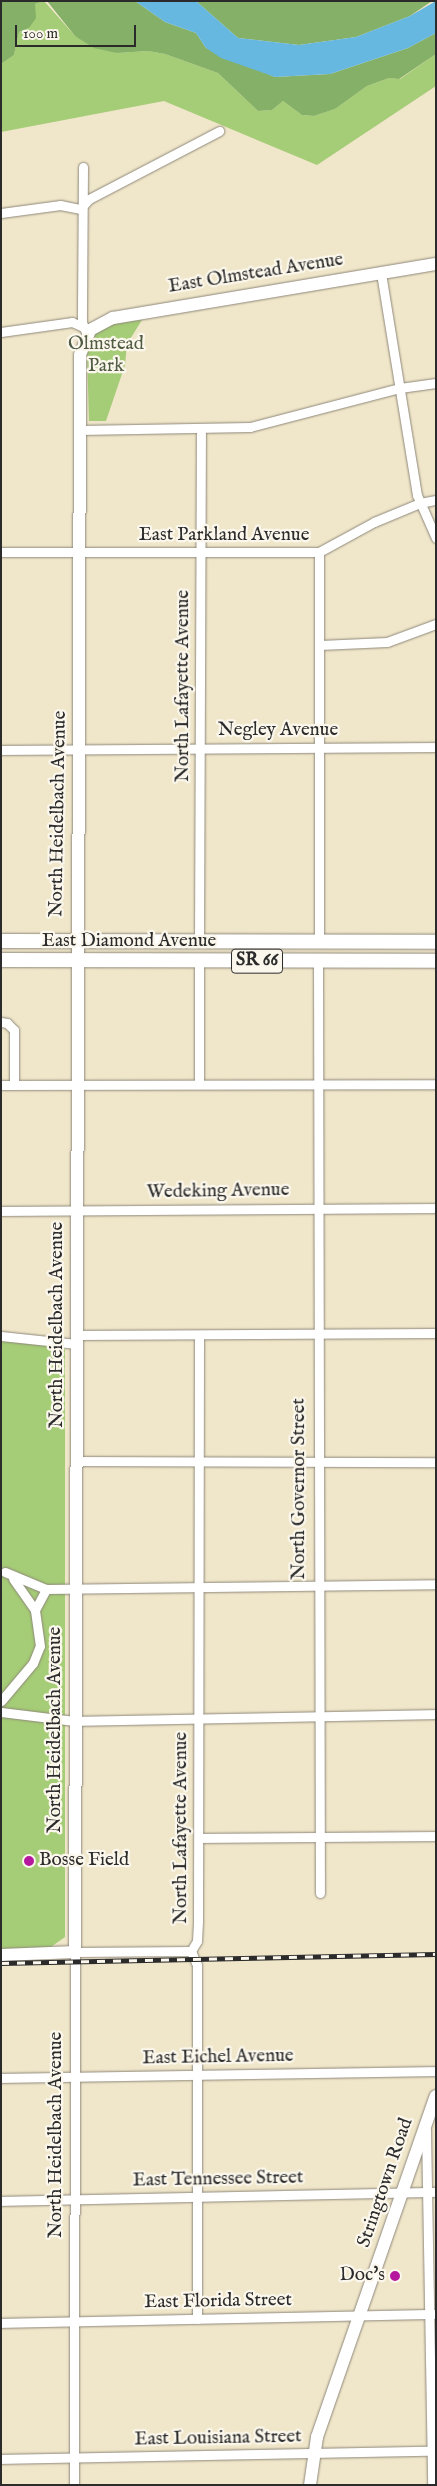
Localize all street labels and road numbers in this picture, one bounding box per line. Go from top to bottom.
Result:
street label: East Olmstead Avenue [167,249,345,299]
street label: East Parkland Avenue [139,525,309,547]
street label: North Lafayette Avenue [173,590,195,782]
street label: North Heidelbach Avenue [46,711,72,917]
street label: Negley Avenue [218,720,338,742]
street label: East Diamond Avenue [42,931,216,953]
road number: SR 66 [231,946,283,976]
street label: Wedeking Avenue [147,1179,289,1205]
street label: North Heidelbach Avenue [47,1222,69,1428]
street label: North Governor Street [289,1398,311,1580]
street label: North Heidelbach Avenue [45,1627,67,1833]
street label: North Lafayette Avenue [171,1732,193,1924]
street label: North Heidelbach Avenue [46,2032,68,2238]
street label: East Eichel Avenue [142,2045,294,2071]
street label: Stringtown Road [353,2115,419,2251]
street label: East Tennessee Street [132,2167,304,2193]
street label: East Florida Street [144,2289,292,2315]
street label: East Louisiana Street [134,2426,302,2452]

